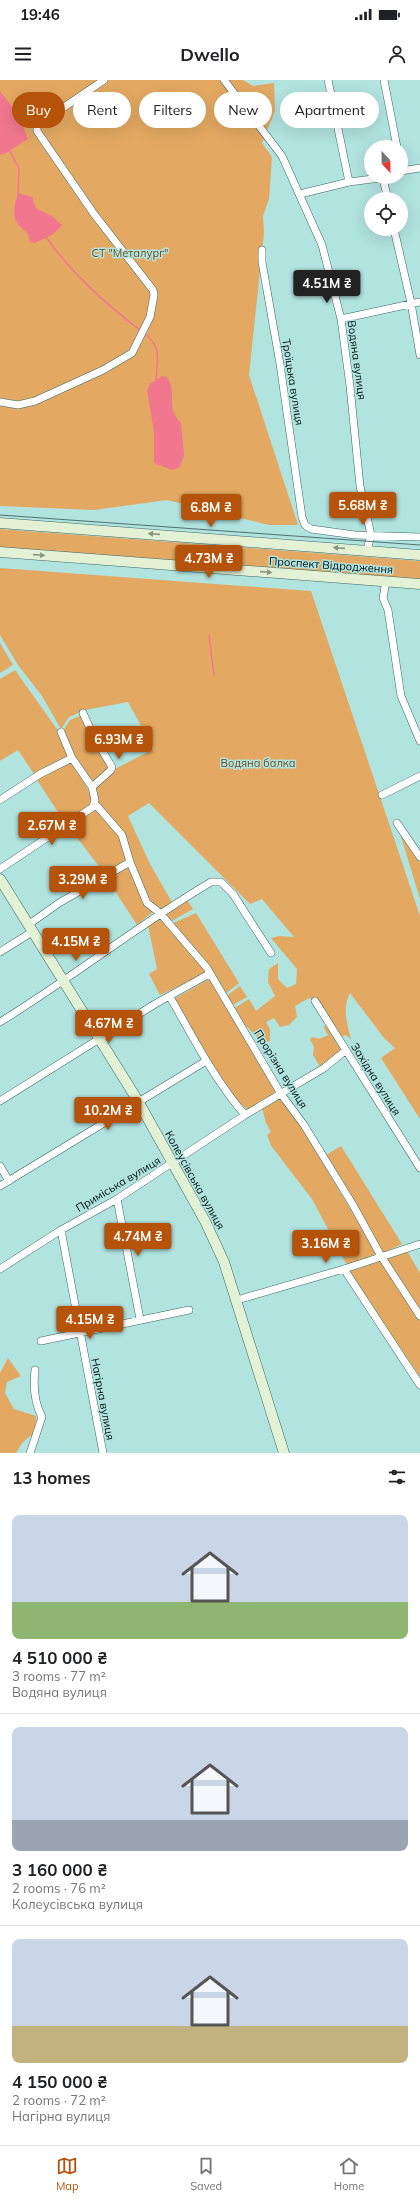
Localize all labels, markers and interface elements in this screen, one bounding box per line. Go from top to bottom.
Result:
text: 19:46 [20,5,60,24]
icon: menu [12,43,34,65]
text: Dwello [180,43,240,66]
icon: person [386,43,408,65]
chip: Buy [12,92,65,128]
chip: Rent [73,92,131,128]
chip: Filters [139,92,206,128]
chip: New [214,92,272,128]
chip: Apartment [280,92,379,128]
north arrow [364,140,408,184]
map controls [364,140,408,236]
button: locate [364,192,408,236]
park label: СТ "Металург" [92,246,168,260]
pin: 4.51M ₴ [290,270,364,304]
text: 4.51M ₴ [302,275,352,291]
street label: Водяна вулиця [344,319,370,401]
street label: Троїцька вулиця [279,338,307,426]
pin: 5.68M ₴ [326,492,400,526]
pin: 6.8M ₴ [178,494,244,528]
text: 5.68M ₴ [338,497,388,513]
text: 6.8M ₴ [190,499,232,515]
one-way arrow [148,531,160,538]
pin: 4.73M ₴ [172,545,246,579]
one-way arrow [333,545,345,552]
text: 4.73M ₴ [184,550,234,566]
one-way arrow [33,552,45,559]
street label: Проспект Відродження [268,554,394,576]
one-way arrow [260,569,272,576]
pin: 6.93M ₴ [82,726,156,760]
text: 6.93M ₴ [94,731,144,747]
park label: Водяна балка [221,756,295,770]
pin: 2.67M ₴ [15,812,89,846]
text: 2.67M ₴ [27,817,77,833]
pin: 3.29M ₴ [46,866,120,900]
text: 3.29M ₴ [58,871,108,887]
pin: 4.15M ₴ [39,928,113,962]
text: 4.15M ₴ [51,933,101,949]
pin: 4.67M ₴ [72,1010,146,1044]
text: 4.67M ₴ [84,1015,134,1031]
street label: Прорізна вулиця [251,1027,311,1111]
street label: Західна вулиця [348,1040,404,1118]
pin: 10.2M ₴ [71,1097,145,1131]
text: 10.2M ₴ [83,1102,133,1118]
street label: Колеусівська вулиця [162,1128,228,1232]
street label: Приміська вулиця [73,1153,163,1215]
pin: 4.74M ₴ [101,1223,175,1257]
text: 4.74M ₴ [113,1228,163,1244]
pin: 3.16M ₴ [289,1230,363,1264]
text: 3.16M ₴ [301,1235,351,1251]
pin: 4.15M ₴ [53,1306,127,1340]
text: 4.15M ₴ [65,1311,115,1327]
street label: Нагірна вулиця [88,1357,118,1441]
icon: filters [386,1466,408,1488]
text: 13 homes [12,1467,91,1488]
icon: home [174,1541,246,1613]
text: 4 510 000 ₴ [12,1647,108,1668]
text: 3 rooms · 77 m² [12,1668,106,1684]
text: Водяна вулиця [12,1684,107,1700]
icon: home [174,1753,246,1825]
text: 3 160 000 ₴ [12,1859,108,1880]
text: 2 rooms · 76 m² [12,1880,106,1896]
text: Колеусівська вулиця [12,1896,143,1912]
icon: home [174,1965,246,2037]
text: 4 150 000 ₴ [12,2071,108,2092]
text: 2 rooms · 72 m² [12,2092,106,2108]
text: Нагірна вулиця [12,2108,110,2124]
tab: Map [56,2155,79,2193]
tab: Saved [190,2155,222,2193]
tab: Home [334,2155,364,2193]

